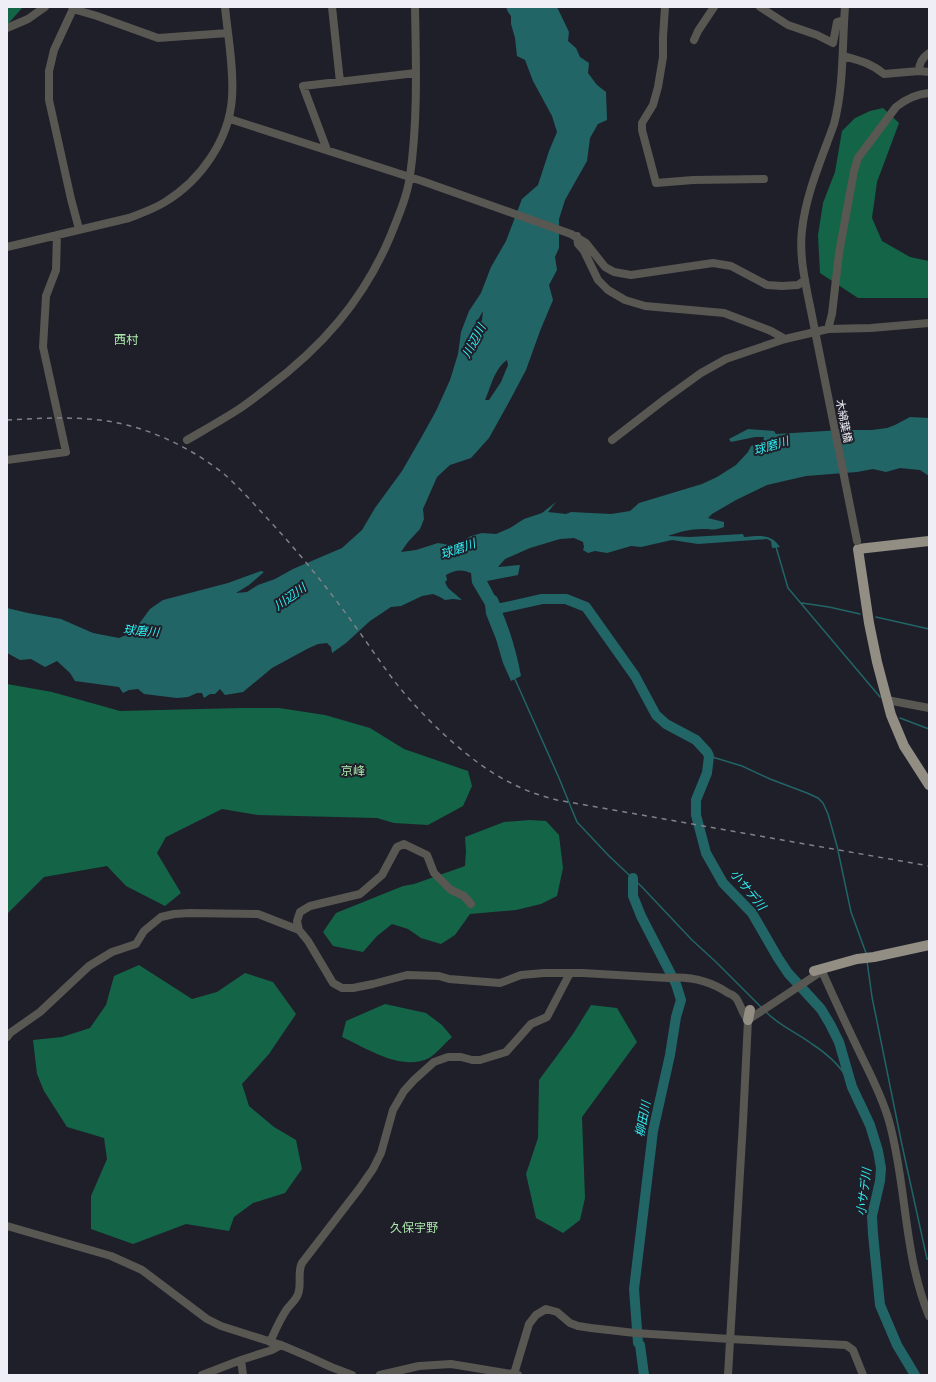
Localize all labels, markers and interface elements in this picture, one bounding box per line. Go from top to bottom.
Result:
water label: 川辺川 [459,320,490,360]
district label: 西村 [114,333,139,347]
street label: 木綿葉橋 [833,398,854,444]
water label: 球磨川 [752,433,792,458]
water label: 球磨川 [439,536,479,561]
water label: 川辺川 [271,580,310,613]
water label: 球磨川 [122,622,162,640]
district label: 京峰 [341,764,365,778]
water label: 小サデ川 [727,867,770,915]
water label: 柳田川 [633,1098,654,1138]
water label: 小サデ川 [854,1165,874,1217]
district label: 久保宇野 [390,1221,438,1235]

